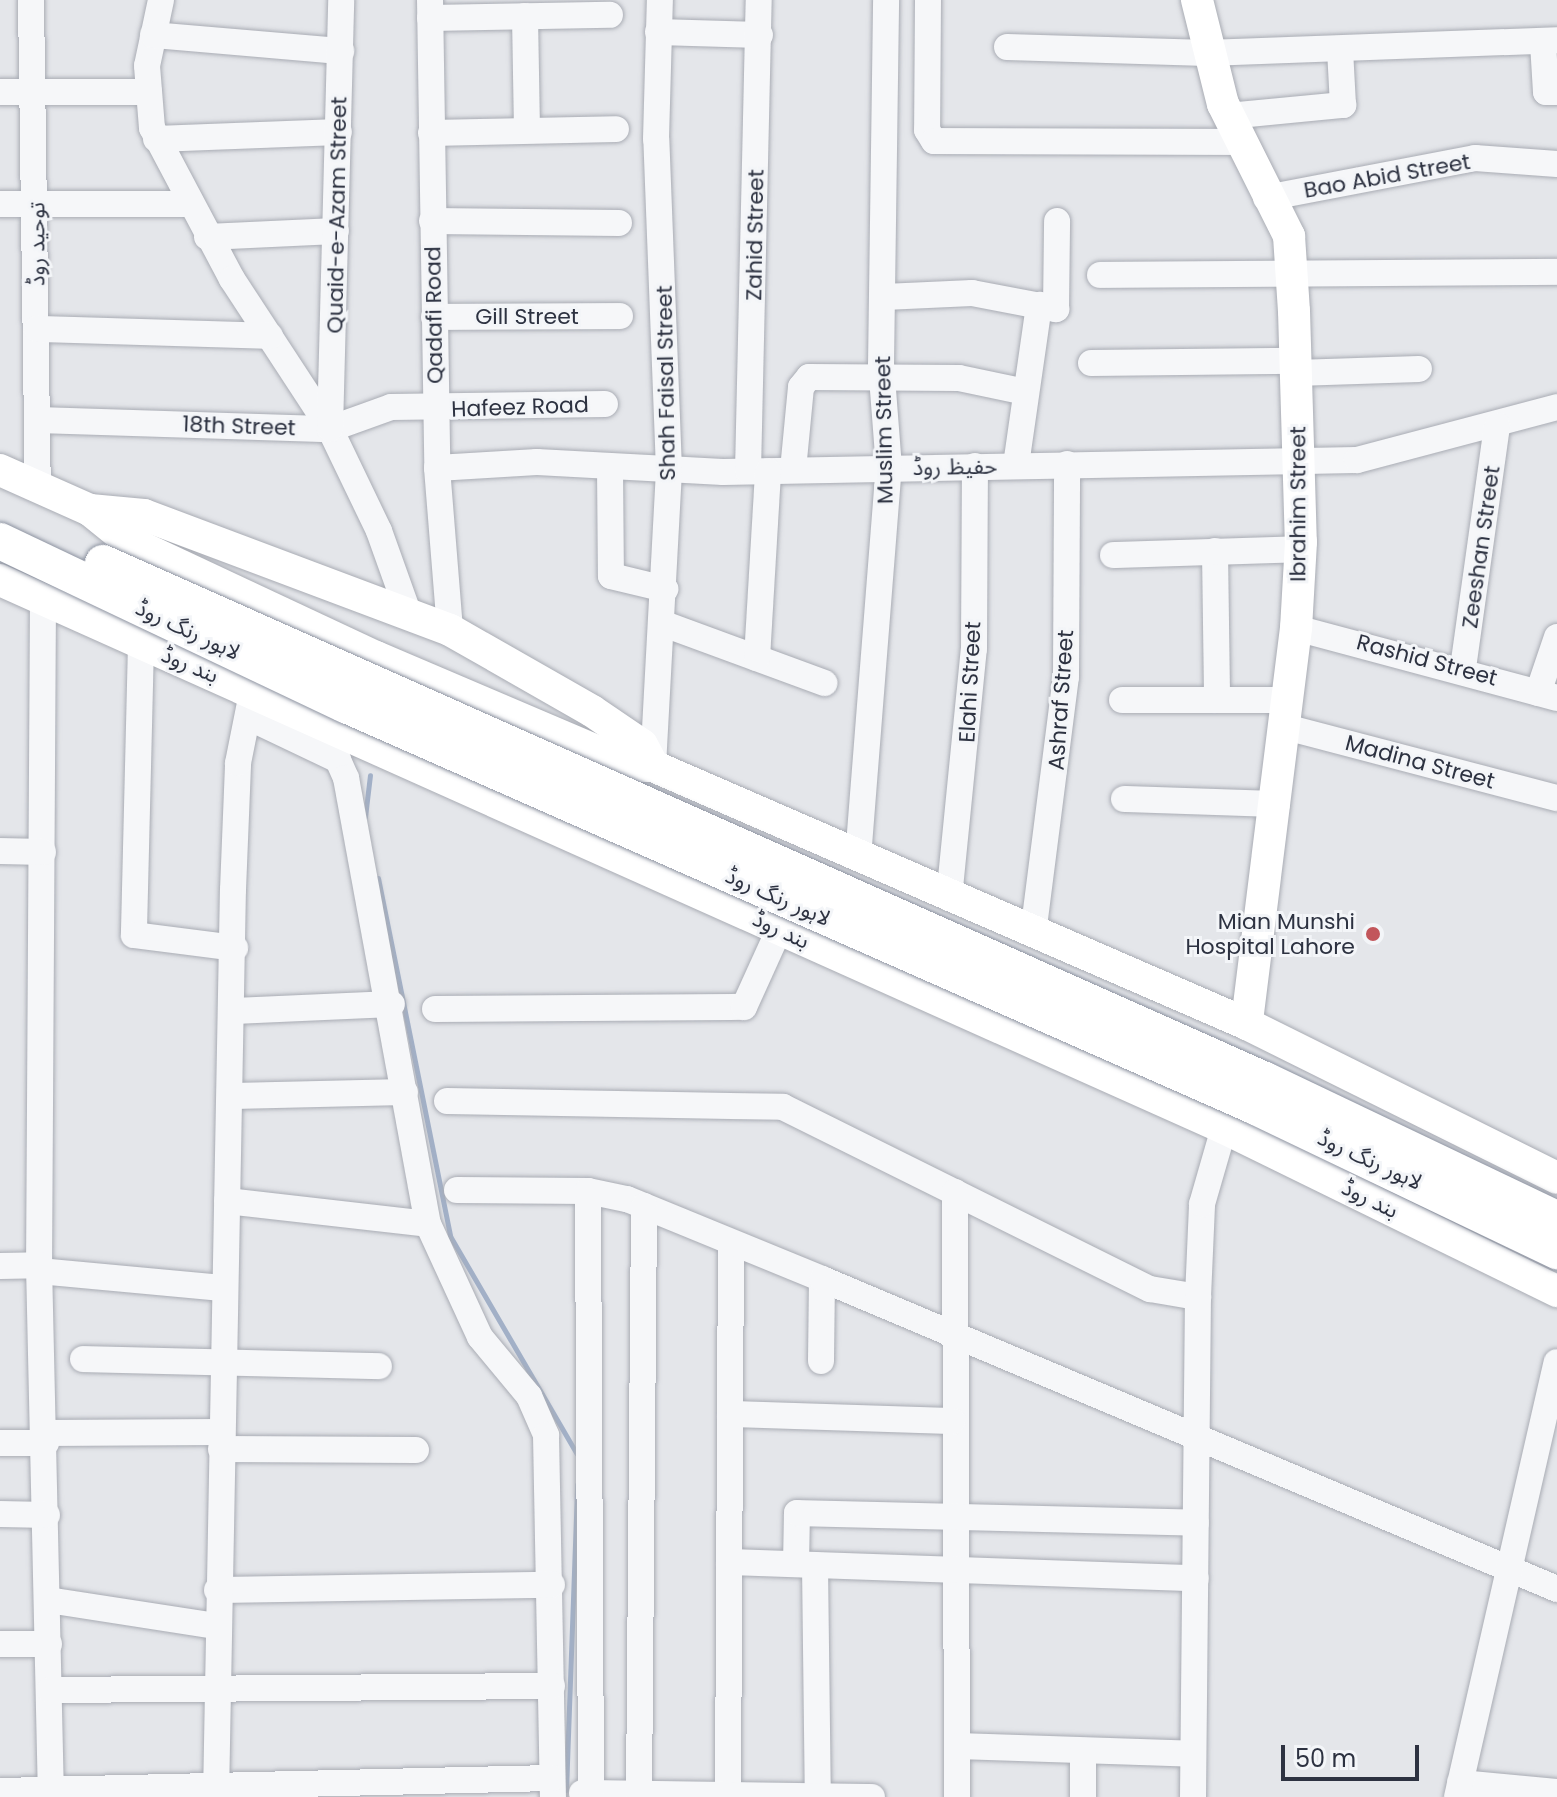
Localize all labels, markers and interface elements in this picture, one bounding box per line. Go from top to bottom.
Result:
street label: Quaid-e-Azam Street [322,96,352,334]
street label: Bao Abid Street [1302,148,1472,204]
street label: Zahid Street [741,169,769,301]
street label: توحید روڈ [24,202,50,286]
street label: Qadafi Road [420,246,448,384]
street label: Shah Faisal Street [651,285,681,481]
street label: Gill Street [475,304,579,330]
street label: Muslim Street [870,356,898,504]
street label: Hafeez Road [451,391,589,423]
street label: 18th Street [182,411,296,441]
street label: Ibrahim Street [1285,426,1311,582]
street label: حفیظ روڈ [912,453,998,481]
street label: Zeeshan Street [1457,464,1505,630]
street label: لاہور رنگ روڈ [132,594,244,666]
street label: Elahi Street [954,621,986,743]
street label: Ashraf Street [1043,629,1079,771]
street label: Rashid Street [1354,629,1500,691]
street label: بند روڈ [157,641,223,689]
street label: Madina Street [1343,729,1497,795]
street label: لاہور رنگ روڈ [721,862,835,932]
street label: بند روڈ [748,905,814,955]
place label: Mian Munshi Hospital Lahore [1185,908,1355,960]
marker: Mian Munshi Hospital Lahore [1362,923,1384,945]
street label: لاہور رنگ روڈ [1314,1124,1426,1196]
street label: بند روڈ [1337,1174,1403,1224]
scale bar [1285,1729,1423,1779]
text: 50 m [1295,1742,1356,1775]

